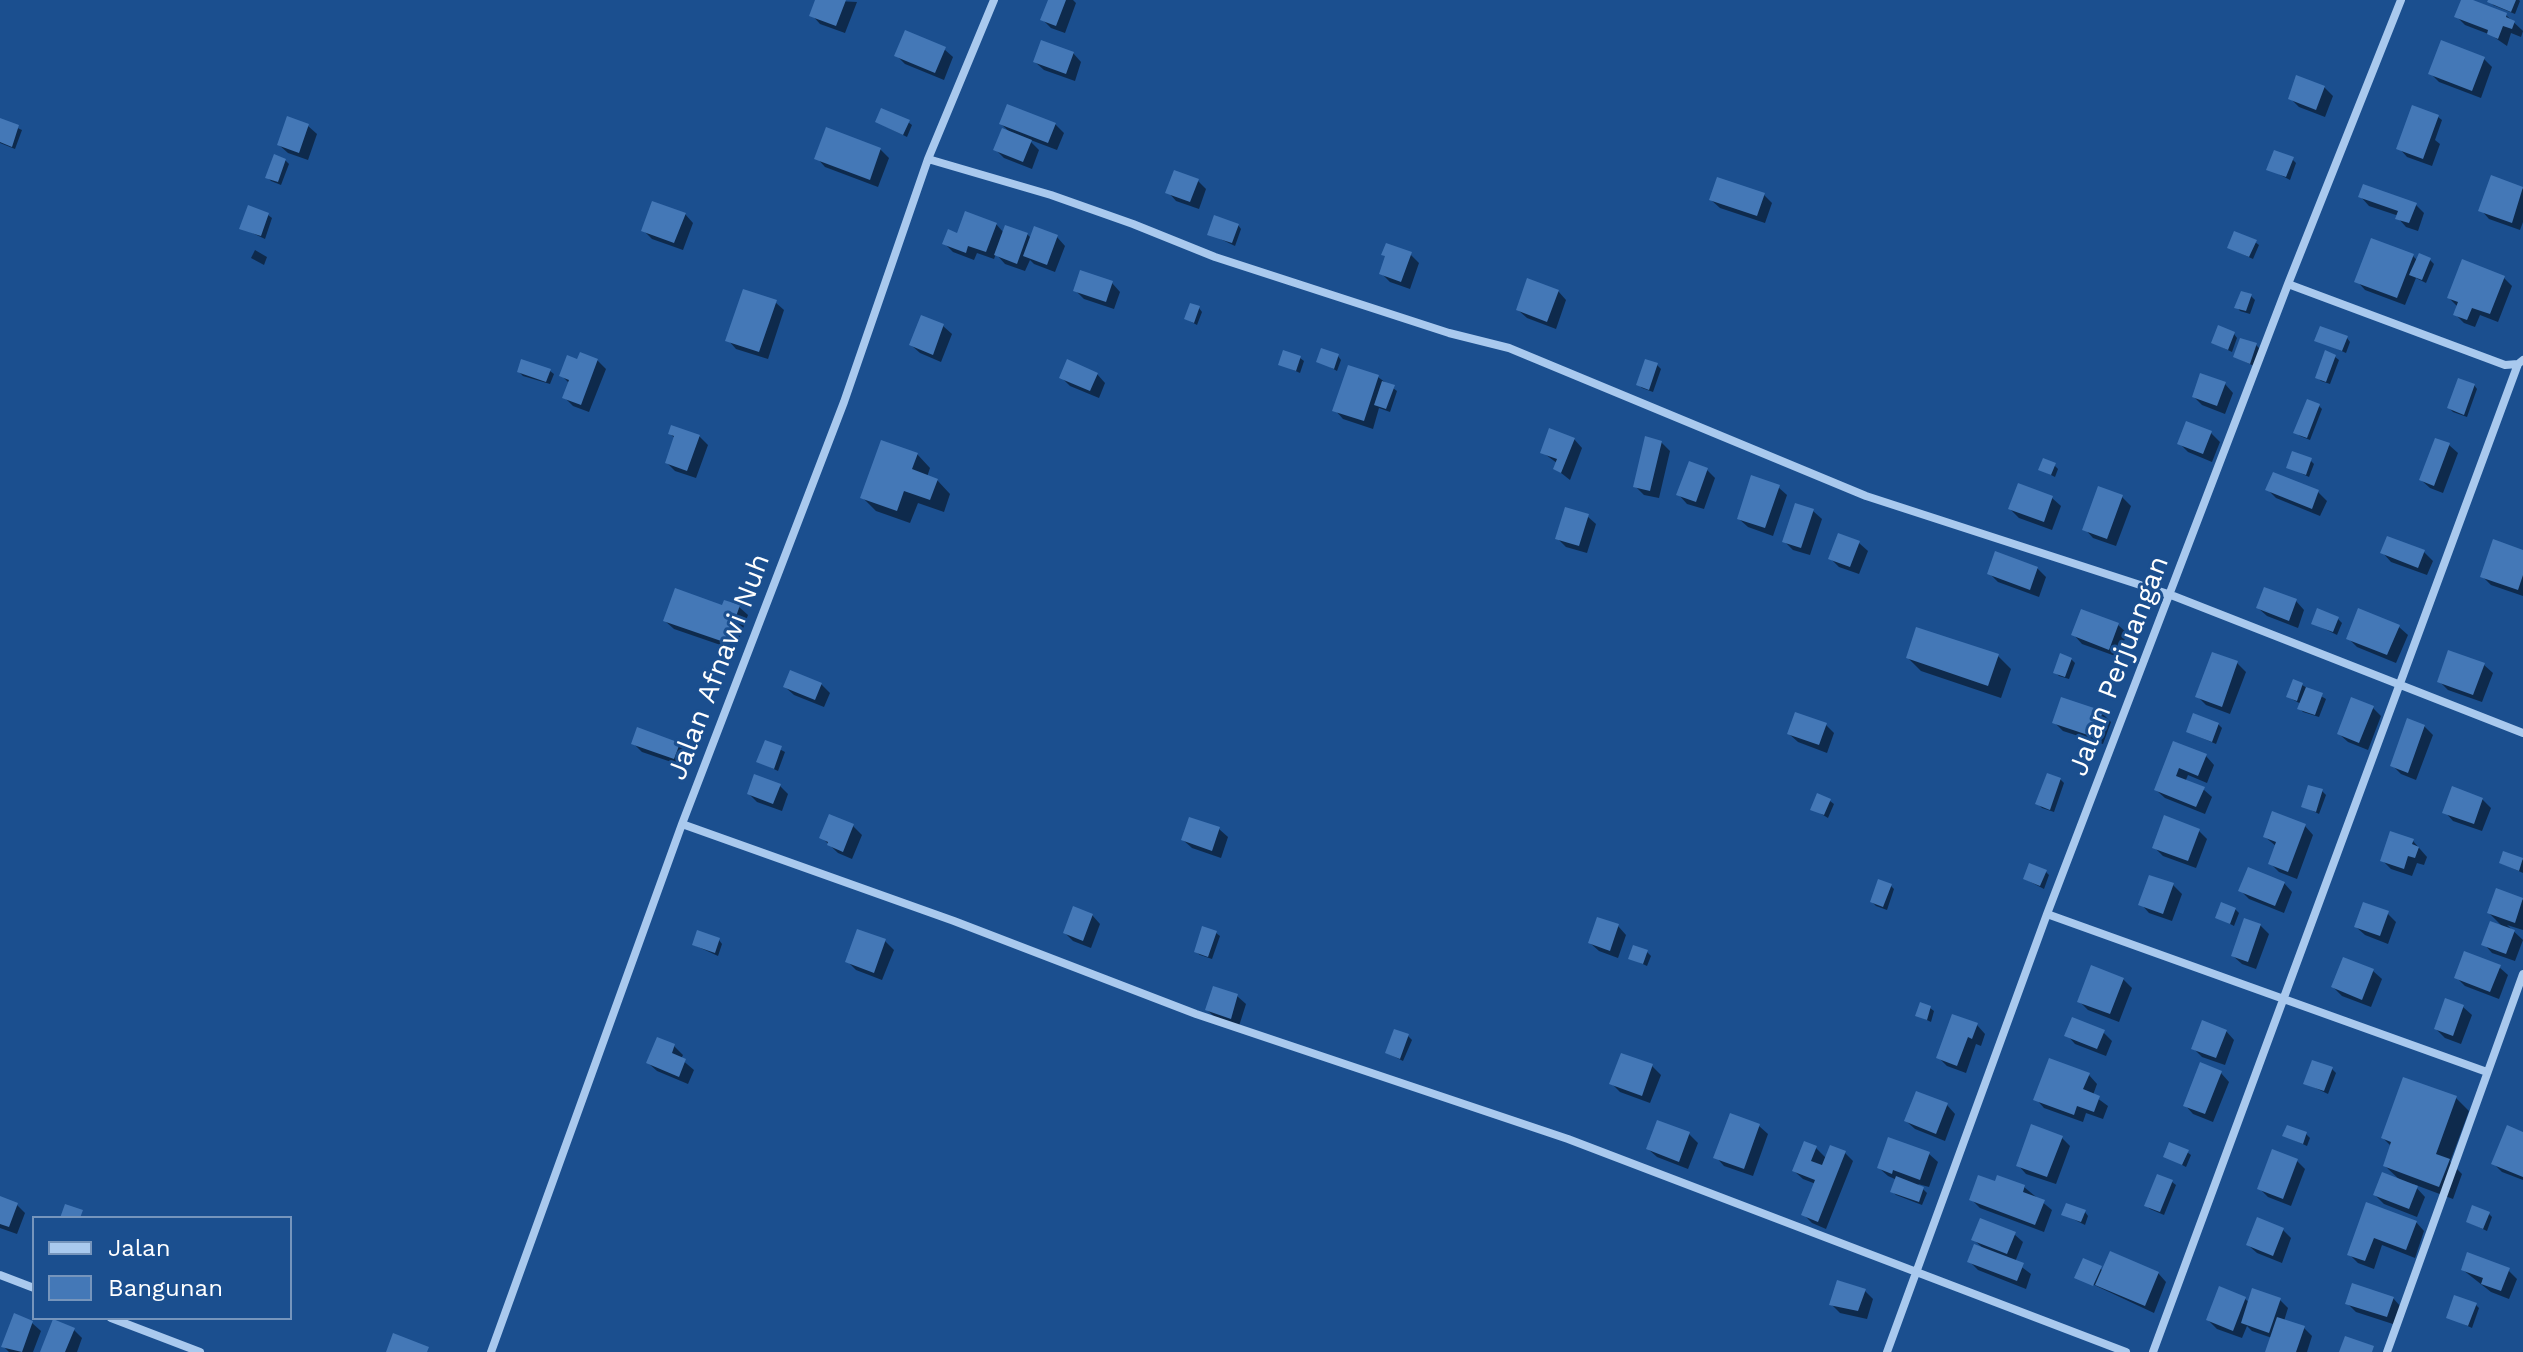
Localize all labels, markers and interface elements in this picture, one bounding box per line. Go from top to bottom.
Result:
street label: Jalan Afnawi Nuh [660,549,778,785]
street label: Jalan Perjuangan [2062,551,2176,781]
legend [32,1216,292,1320]
text: Jalan [108,1234,171,1262]
text: Bangunan [108,1274,223,1302]

